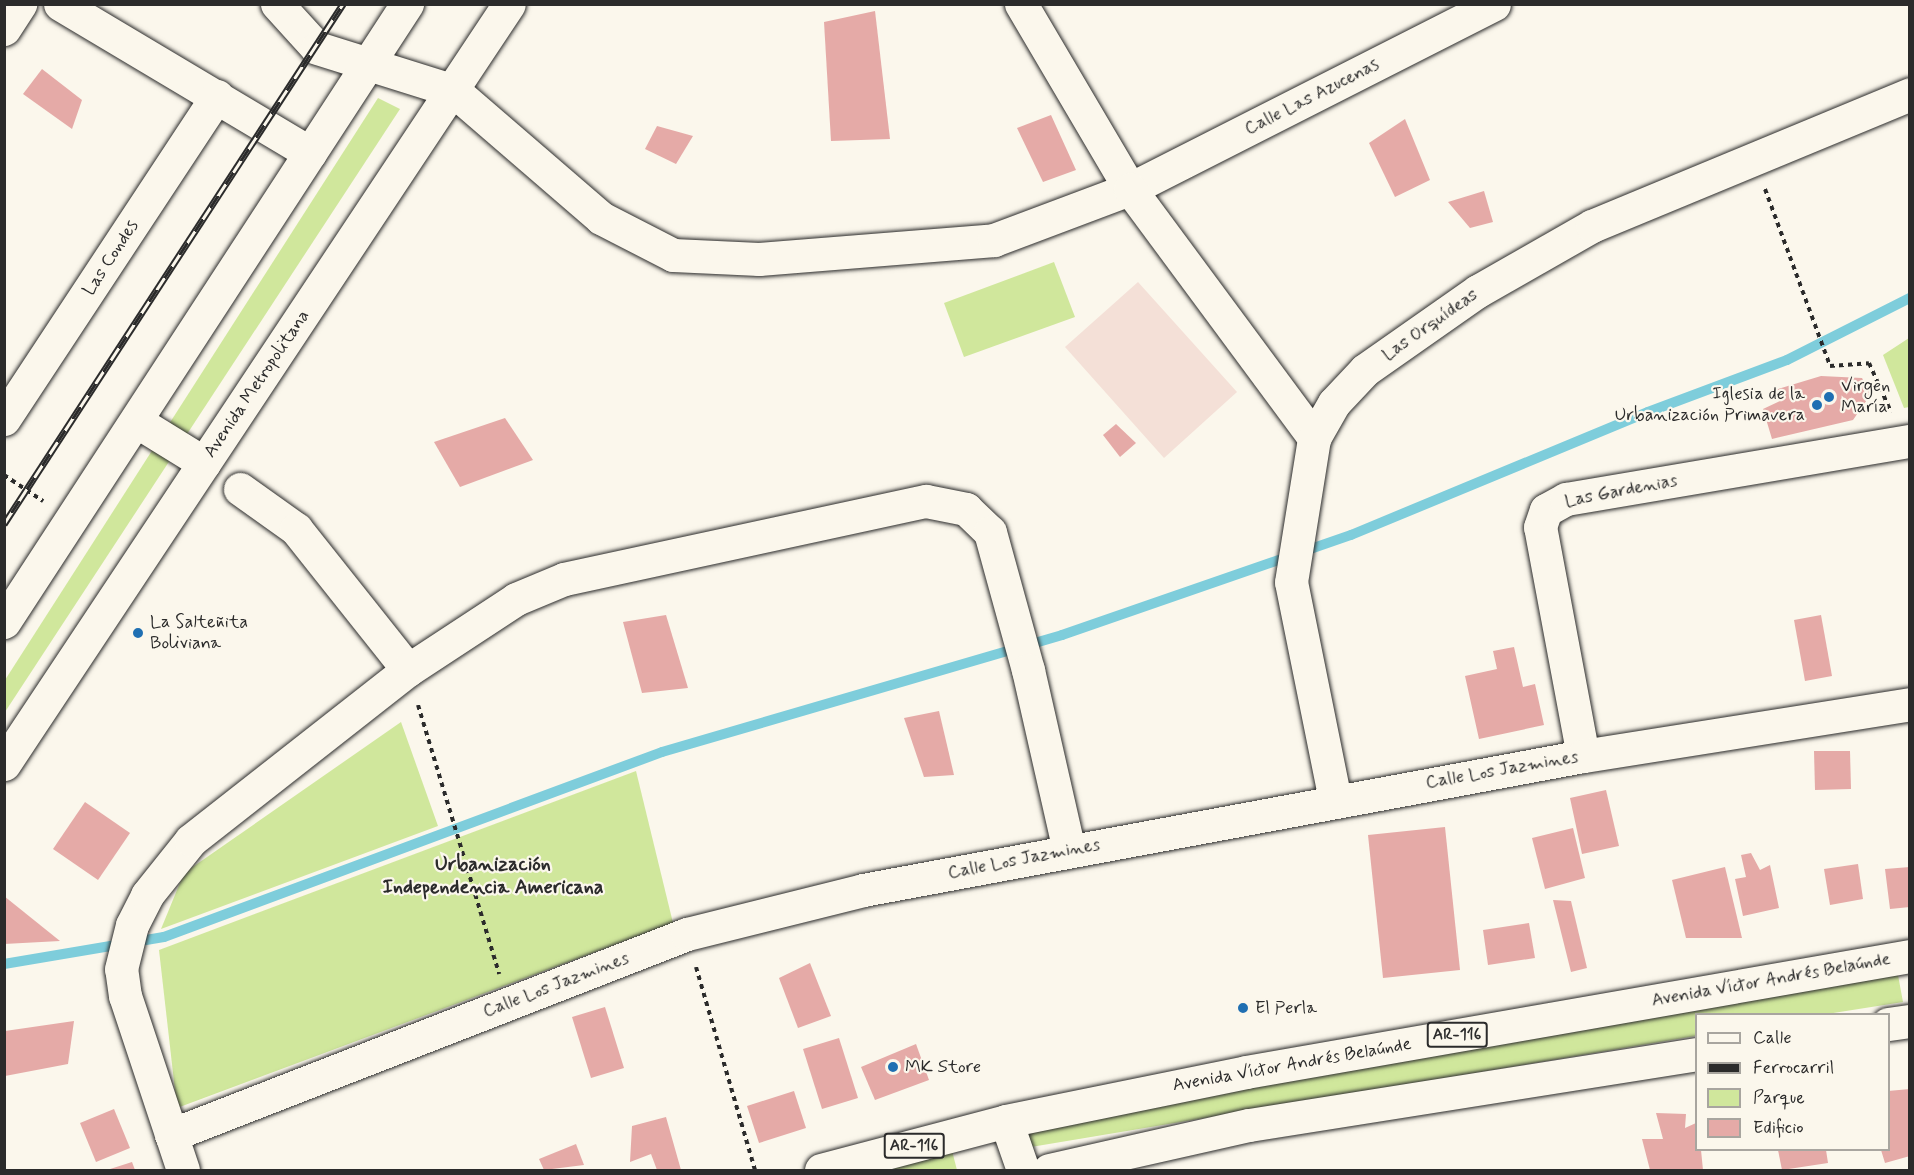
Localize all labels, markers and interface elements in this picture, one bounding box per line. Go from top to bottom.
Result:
street label: Calle Las Azucenas [1239,53,1385,141]
street label: Las Condes [78,215,144,301]
street label: Las Orquídeas [1380,285,1480,365]
street label: Avenida Metropolitana [199,306,315,462]
place label: Virgen María [1841,376,1890,418]
place label: Iglesia de la Urbanización Primavera [1612,384,1805,426]
marker: Virgen María [1822,390,1836,404]
marker: Iglesia de la Urbanización Primavera [1810,398,1824,412]
street label: Las Gardenias [1565,470,1677,512]
place label: La Salteñita Boliviana [150,612,248,654]
marker: La Salteñita Boliviana [131,626,145,640]
street label: Calle Los Jazmines [1424,746,1580,794]
street label: Calle Los Jazmines [946,834,1102,884]
district label: Urbanización Independencia Americana [382,852,604,899]
street label: Calle Los Jazmines [480,947,632,1023]
street label: Avenida Víctor Andrés Belaúnde [1649,948,1893,1012]
place label: El Perla [1255,997,1313,1019]
marker: El Perla [1236,1001,1250,1015]
legend [1695,1013,1890,1151]
road number: AR-116 [1426,1022,1488,1048]
text: Calle [1753,1026,1792,1050]
street label: Avenida Víctor Andrés Belaúnde [1170,1033,1414,1097]
place label: MK Store [905,1056,978,1078]
text: Ferrocarril [1753,1056,1834,1080]
marker: MK Store [886,1060,900,1074]
text: Parque [1753,1086,1805,1110]
text: Edificio [1753,1116,1804,1140]
road number: AR-116 [882,1133,946,1159]

